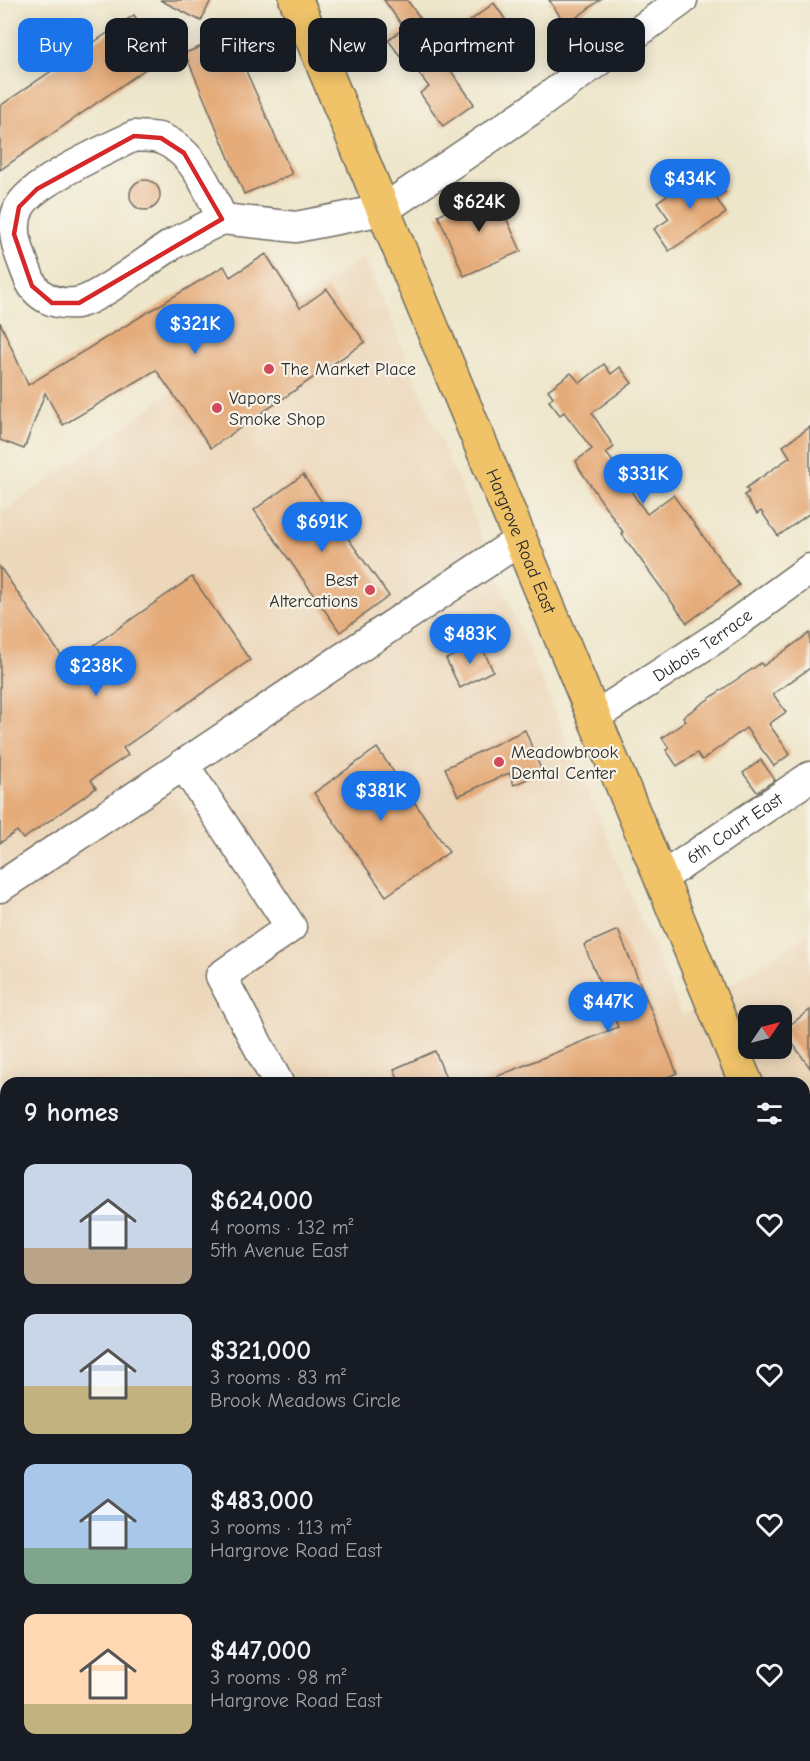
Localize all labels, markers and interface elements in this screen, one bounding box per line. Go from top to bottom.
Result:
chip: Buy [18,18,93,72]
chip: Rent [105,18,188,72]
chip: Filters [200,18,296,72]
chip: New [308,18,387,72]
chip: Apartment [399,18,535,72]
chip: House [547,18,645,72]
pin: $434K [648,159,732,210]
text: $434K [664,167,716,190]
pin: $624K [437,182,521,233]
text: $624K [453,190,505,213]
pin: $321K [153,304,237,355]
text: $321K [170,312,220,335]
place label: The Market Place [281,359,416,380]
marker: The Market Place [262,362,276,376]
place label: Vapors Smoke Shop [229,388,325,430]
marker: Vapors Smoke Shop [210,401,224,415]
pin: $331K [601,454,685,505]
text: $331K [618,462,668,485]
street label: Hargrove Road East [481,466,560,618]
pin: $691K [280,502,364,553]
text: $691K [296,510,348,533]
place label: Best Altercations [269,570,359,612]
marker: Best Altercations [363,583,377,597]
street label: Dubois Terrace [649,605,757,687]
pin: $483K [428,614,512,665]
text: $483K [444,622,496,645]
pin: $238K [54,646,138,697]
text: $238K [69,654,123,677]
place label: Meadowbrook Dental Center [511,742,619,784]
marker: Meadowbrook Dental Center [492,755,506,769]
pin: $381K [339,771,423,822]
text: $381K [355,779,407,802]
street label: 6th Court East [683,788,787,869]
pin: $447K [566,982,650,1033]
text: $447K [582,990,634,1013]
north arrow [738,1005,792,1059]
map controls [738,1005,792,1059]
icon: filters [753,1097,786,1130]
text: 9 homes [24,1098,119,1128]
text: $624,000 [210,1186,313,1216]
icon: home [72,1188,144,1260]
icon: heart [753,1208,786,1241]
text: 4 rooms · 132 m² [210,1216,354,1239]
text: 5th Avenue East [210,1239,348,1262]
text: $321,000 [210,1336,311,1366]
icon: home [72,1338,144,1410]
icon: heart [753,1358,786,1391]
text: 3 rooms · 83 m² [210,1366,346,1389]
text: Brook Meadows Circle [210,1389,401,1412]
text: $483,000 [210,1486,314,1516]
icon: home [72,1488,144,1560]
icon: heart [753,1508,786,1541]
text: 3 rooms · 113 m² [210,1516,351,1539]
text: Hargrove Road East [210,1539,382,1562]
text: $447,000 [210,1636,311,1666]
icon: home [72,1638,144,1710]
icon: heart [753,1658,786,1691]
text: 3 rooms · 98 m² [210,1666,346,1689]
text: Hargrove Road East [210,1689,382,1712]

